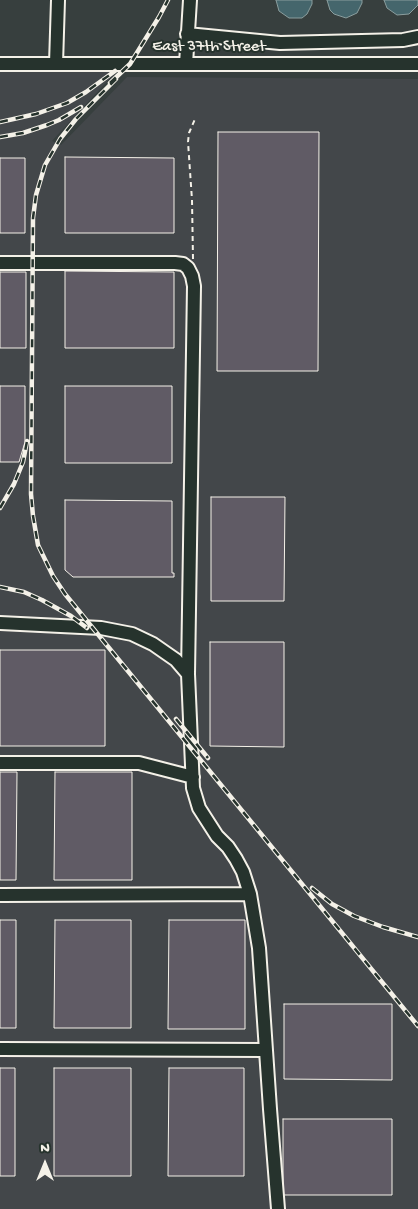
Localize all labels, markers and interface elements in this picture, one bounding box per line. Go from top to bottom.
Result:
street label: East 37th Street [152,38,266,58]
north arrow [20,1139,70,1189]
text: N [40,1140,50,1157]

